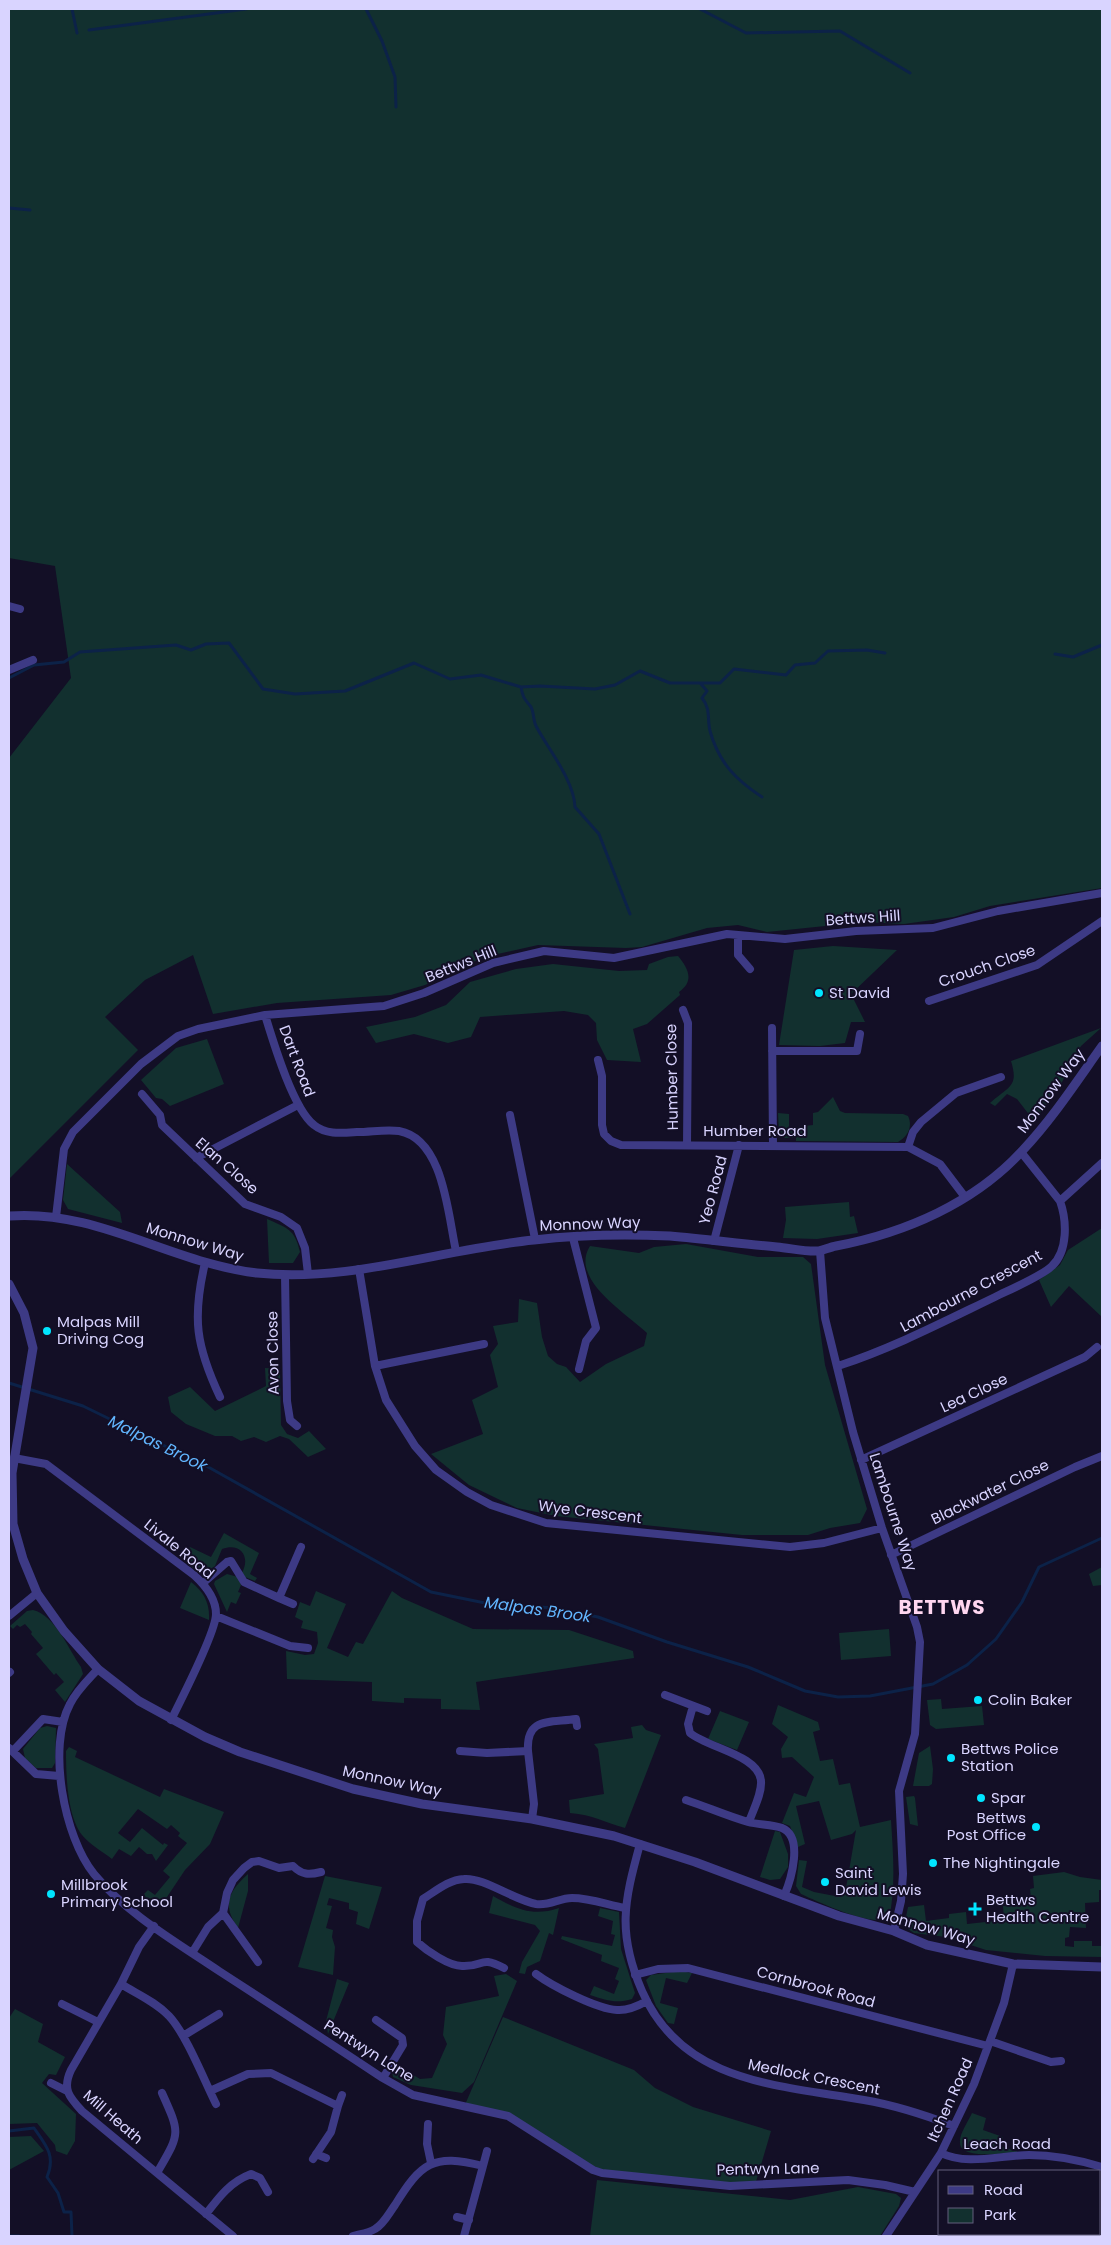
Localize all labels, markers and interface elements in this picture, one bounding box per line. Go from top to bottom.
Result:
street label: Bettws Hill [825,904,901,931]
street label: Crouch Close [936,939,1038,992]
street label: Bettws Hill [422,940,500,987]
place label: St David [829,982,890,1003]
marker: St David [813,987,825,999]
street label: Dart Road [274,1022,321,1100]
street label: Humber Close [660,1024,683,1130]
street label: Monnow Way [1012,1044,1090,1137]
street label: Humber Road [703,1120,807,1141]
street label: Elan Close [191,1132,263,1199]
street label: Yeo Road [693,1153,732,1227]
street label: Monnow Way [539,1211,641,1236]
street label: Monnow Way [144,1217,247,1266]
street label: Lambourne Crescent [896,1244,1045,1337]
place label: Malpas Mill Driving Cog [57,1311,144,1349]
street label: Avon Close [261,1311,284,1395]
marker: Malpas Mill Driving Cog [41,1325,53,1337]
street label: Lea Close [937,1368,1011,1417]
water label: Malpas Brook [104,1409,212,1478]
street label: Lambourne Way [864,1450,923,1574]
street label: Blackwater Close [927,1454,1052,1529]
street label: Wye Crescent [537,1495,643,1528]
street label: Livale Road [140,1514,219,1583]
water label: Malpas Brook [483,1591,594,1628]
district label: BETTWS [899,1593,985,1621]
place label: Colin Baker [988,1689,1073,1710]
marker: Colin Baker [972,1694,984,1706]
place label: Bettws Police Station [961,1738,1059,1776]
marker: Bettws Police Station [945,1752,957,1764]
street label: Monnow Way [341,1760,444,1801]
place label: Spar [991,1787,1026,1808]
marker: Spar [975,1792,987,1804]
place label: Bettws Post Office [947,1807,1026,1845]
marker: Bettws Post Office [1030,1821,1042,1833]
place label: The Nightingale [943,1852,1060,1873]
marker: The Nightingale [927,1857,939,1869]
place label: Saint David Lewis [835,1862,922,1900]
place label: Millbrook Primary School [61,1874,173,1912]
marker: Saint David Lewis [819,1876,831,1888]
marker: Millbrook Primary School [45,1888,57,1900]
place label: Bettws Health Centre [986,1889,1089,1927]
marker: Bettws Health Centre [968,1902,982,1916]
street label: Monnow Way [875,1903,978,1951]
street label: Cornbrook Road [754,1961,878,2012]
street label: Pentwyn Lane [320,2014,418,2087]
street label: Medlock Crescent [746,2053,882,2100]
street label: Itchen Road [922,2055,977,2145]
street label: Mill Heath [79,2085,148,2148]
street label: Leach Road [963,2133,1051,2154]
street label: Pentwyn Lane [716,2157,820,2180]
legend [938,2170,1101,2235]
text: Road [984,2179,1023,2200]
text: Park [984,2204,1016,2225]

